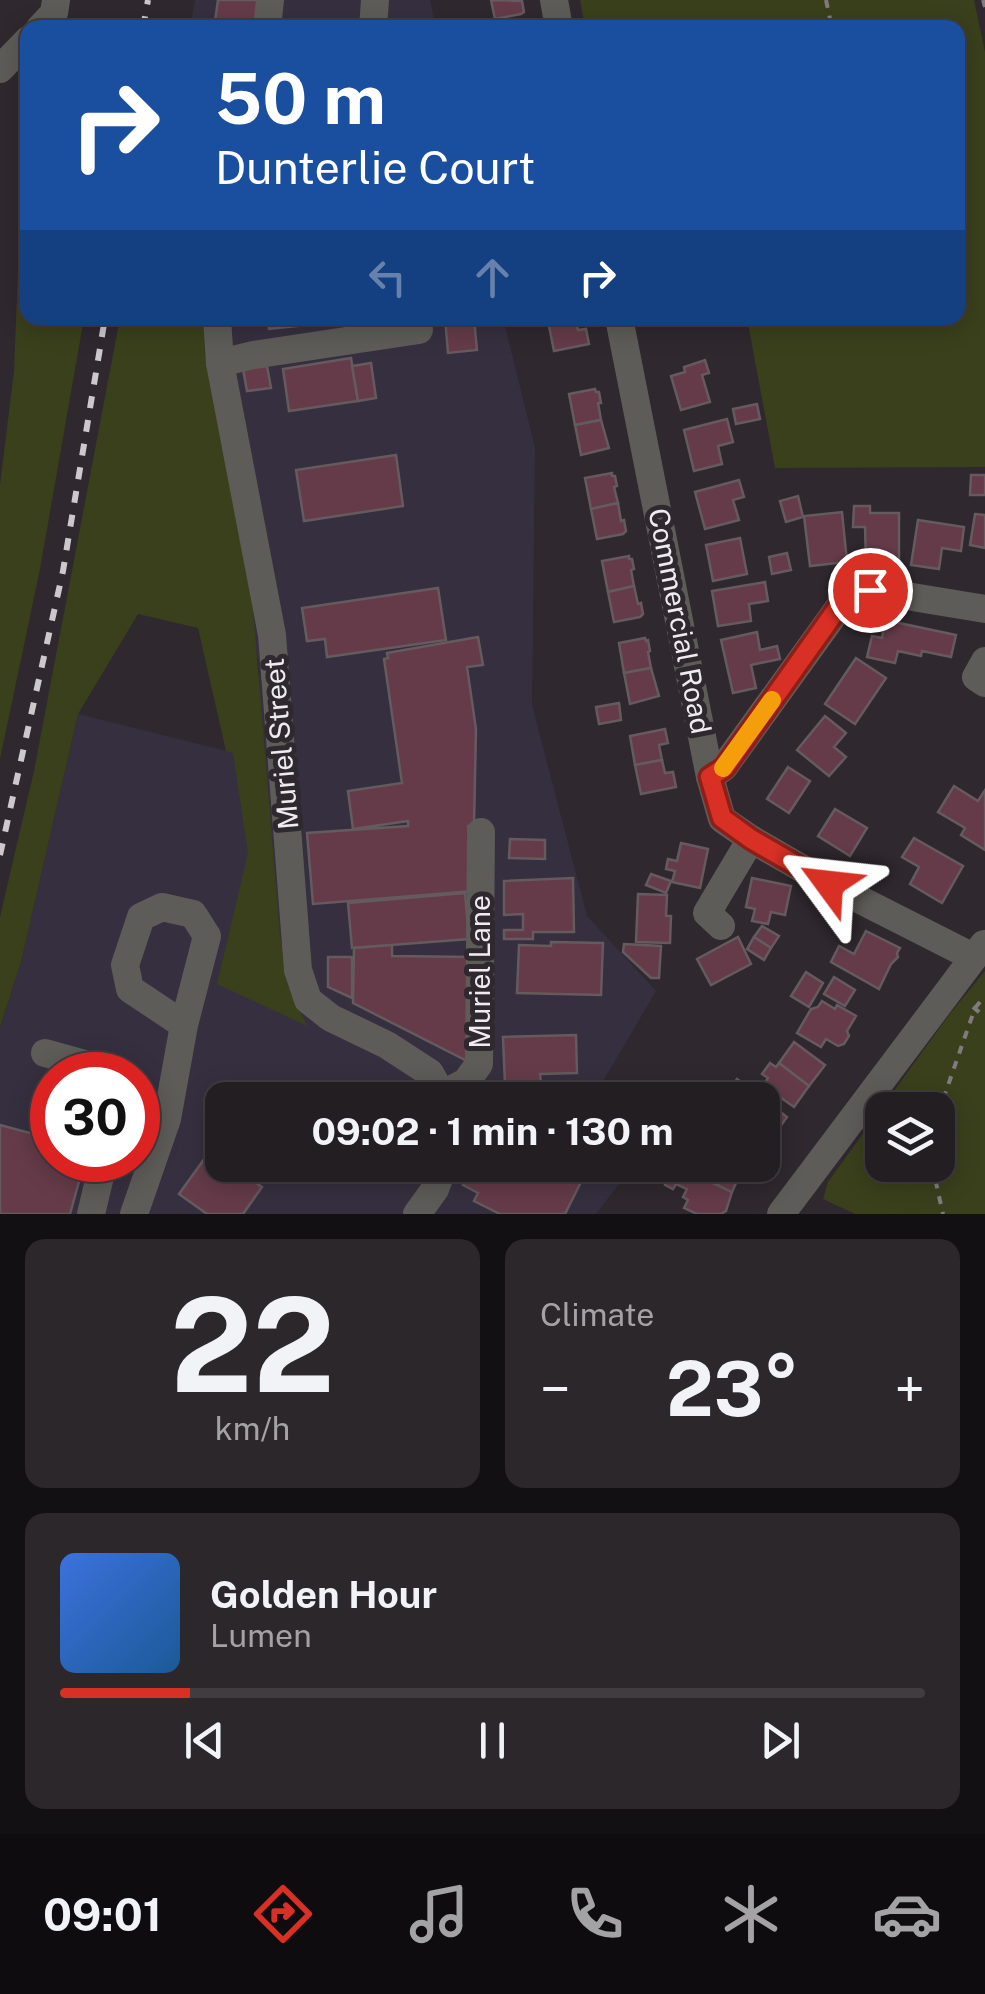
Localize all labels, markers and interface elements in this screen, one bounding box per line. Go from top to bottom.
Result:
text: 50 m [215,57,386,140]
icon: right [50,60,180,190]
text: Dunterlie Court [215,141,535,194]
icon: left [360,250,415,305]
icon: ahead [465,250,520,305]
icon: right [570,250,625,305]
street label: Commercial Road [642,505,719,737]
pin [828,548,913,633]
icon: arrive [843,563,898,618]
street label: Muriel Street [257,657,304,831]
position arrow [777,832,881,936]
street label: Muriel Lane [463,895,496,1049]
speed limit sign: 30 [30,1052,160,1182]
map controls [865,1092,955,1182]
button: layers [865,1092,955,1182]
text: 09:02 · 1 min · 130 m [311,1109,674,1154]
text: 22 [170,1269,335,1421]
text: Climate [540,1296,654,1333]
text: 23° [666,1345,799,1433]
text: − [540,1357,571,1421]
text: + [895,1357,925,1421]
text: km/h [215,1410,290,1447]
text: Golden Hour [210,1572,437,1617]
text: Lumen [210,1617,312,1654]
icon: previous [177,1713,232,1768]
icon: pause [465,1713,520,1768]
icon: next [753,1713,808,1768]
icon: directions [248,1879,318,1949]
icon: music [404,1879,474,1949]
icon: phone [560,1879,630,1949]
icon: climate [716,1879,786,1949]
icon: car [872,1879,942,1949]
text: 09:01 [43,1888,162,1941]

